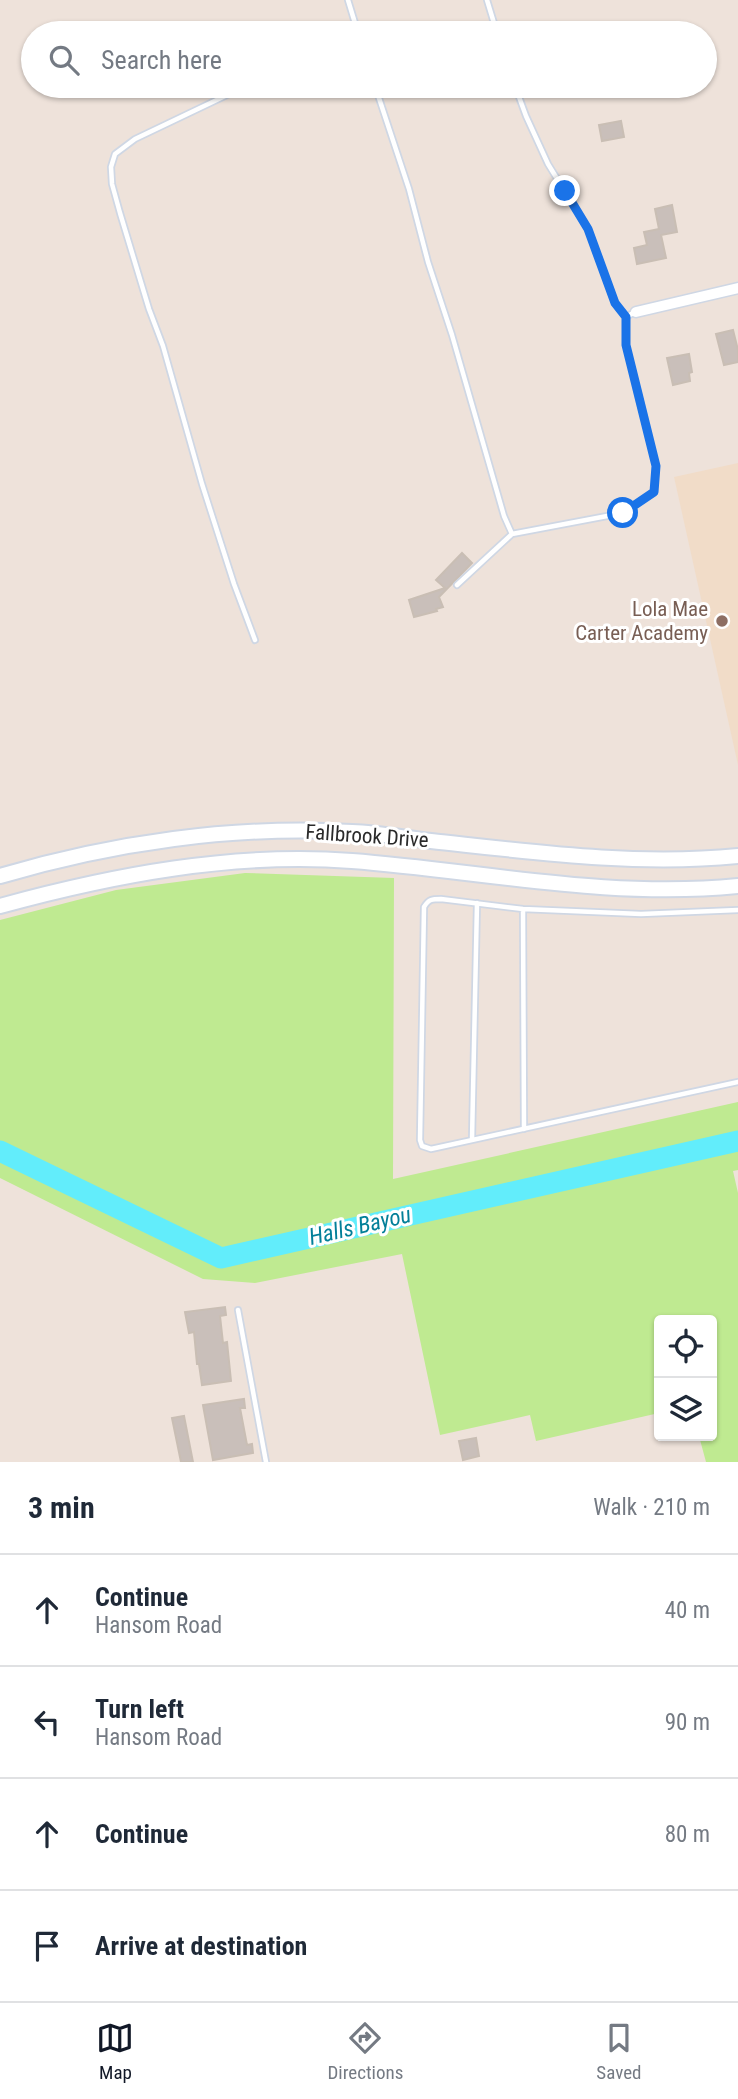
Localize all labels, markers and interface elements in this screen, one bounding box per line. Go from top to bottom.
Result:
search box [21,21,717,98]
icon: search [45,41,83,79]
text: Search here [101,45,222,75]
route end [549,175,580,206]
route start [607,497,638,528]
place label: Lola Mae Carter Academy [575,597,708,645]
marker: Lola Mae Carter Academy [714,613,730,629]
street label: Fallbrook Drive [305,820,429,852]
water label: Halls Bayou [306,1201,414,1251]
map controls [654,1315,717,1441]
button: locate [654,1315,717,1378]
button: layers [654,1378,717,1441]
text: 3 min [28,1490,95,1525]
text: Walk · 210 m [593,1494,710,1521]
text: Continue [95,1582,188,1612]
icon: ahead [28,1591,66,1629]
text: 40 m [665,1597,710,1624]
text: Hansom Road [95,1612,222,1639]
text: Turn left [95,1694,184,1724]
icon: left [28,1703,66,1741]
text: 90 m [665,1709,710,1736]
text: Hansom Road [95,1724,222,1751]
icon: ahead [28,1815,66,1853]
text: Continue [95,1819,188,1849]
text: 80 m [665,1821,710,1848]
icon: arrive [28,1927,66,1965]
text: Arrive at destination [95,1931,307,1961]
tab: Map [96,2019,134,2084]
tab: Directions [327,2019,403,2084]
tab: Saved [596,2019,642,2084]

